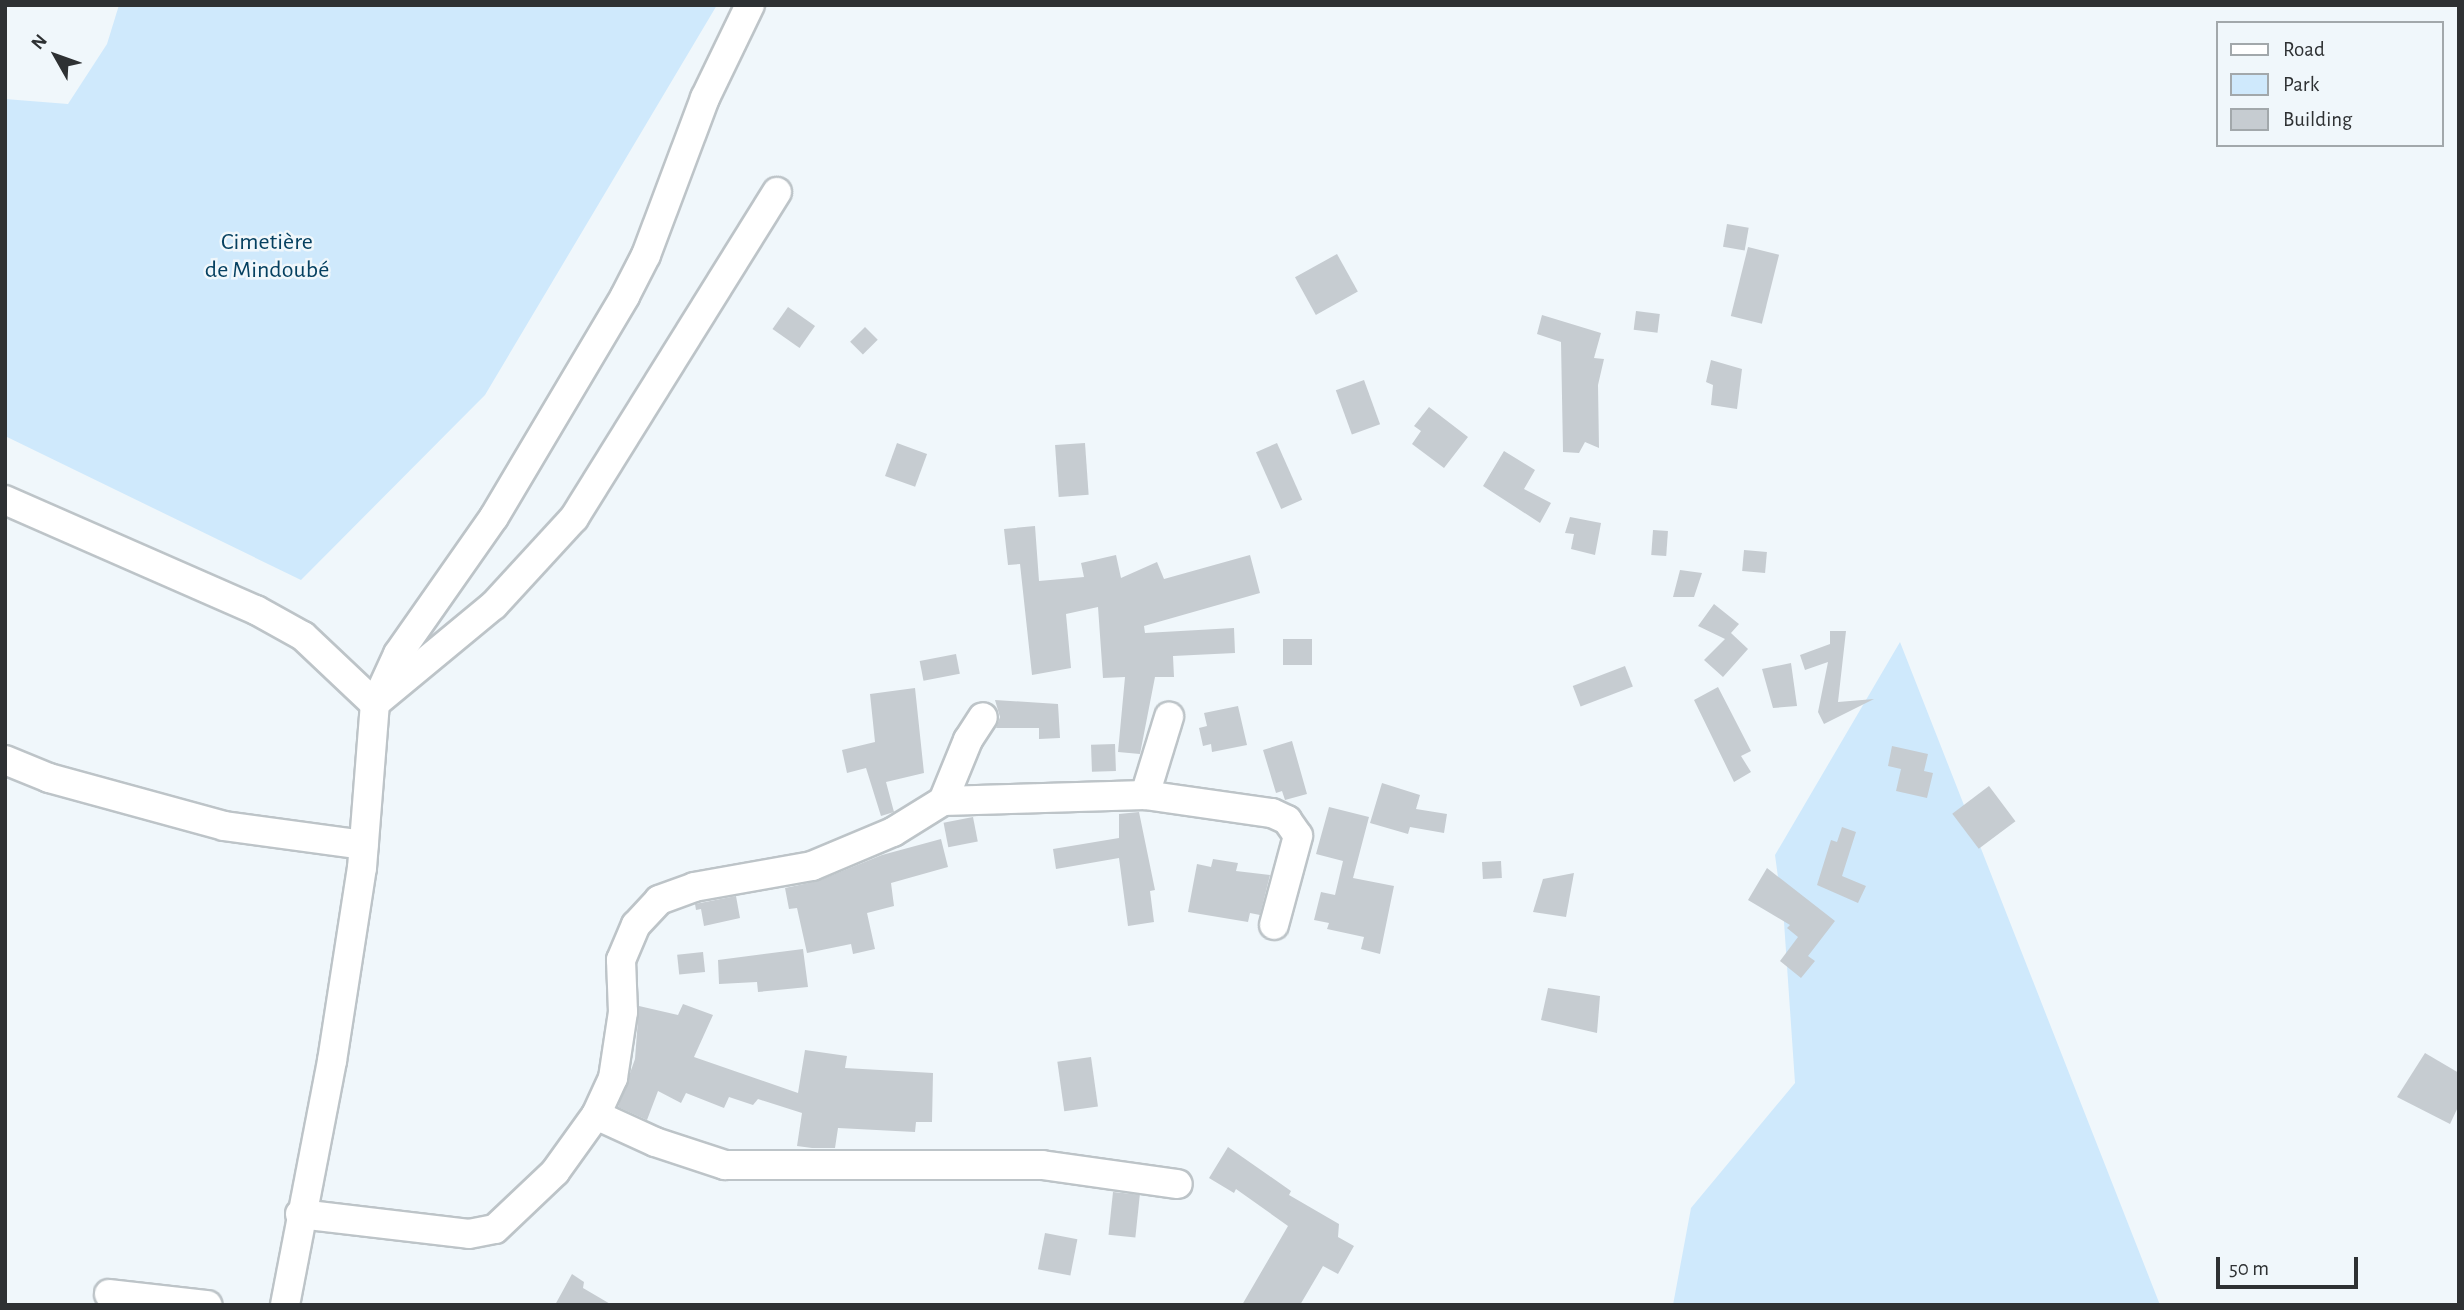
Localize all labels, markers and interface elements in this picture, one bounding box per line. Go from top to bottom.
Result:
north arrow [21,21,91,91]
legend [2216,21,2443,147]
text: N [28,31,51,53]
text: Road [2283,39,2325,60]
text: Park [2283,74,2319,95]
text: Building [2283,109,2352,130]
park label: Cimetière de Mindoubé [205,229,329,285]
scale bar [2219,1244,2361,1288]
text: 50 m [2229,1258,2269,1279]

